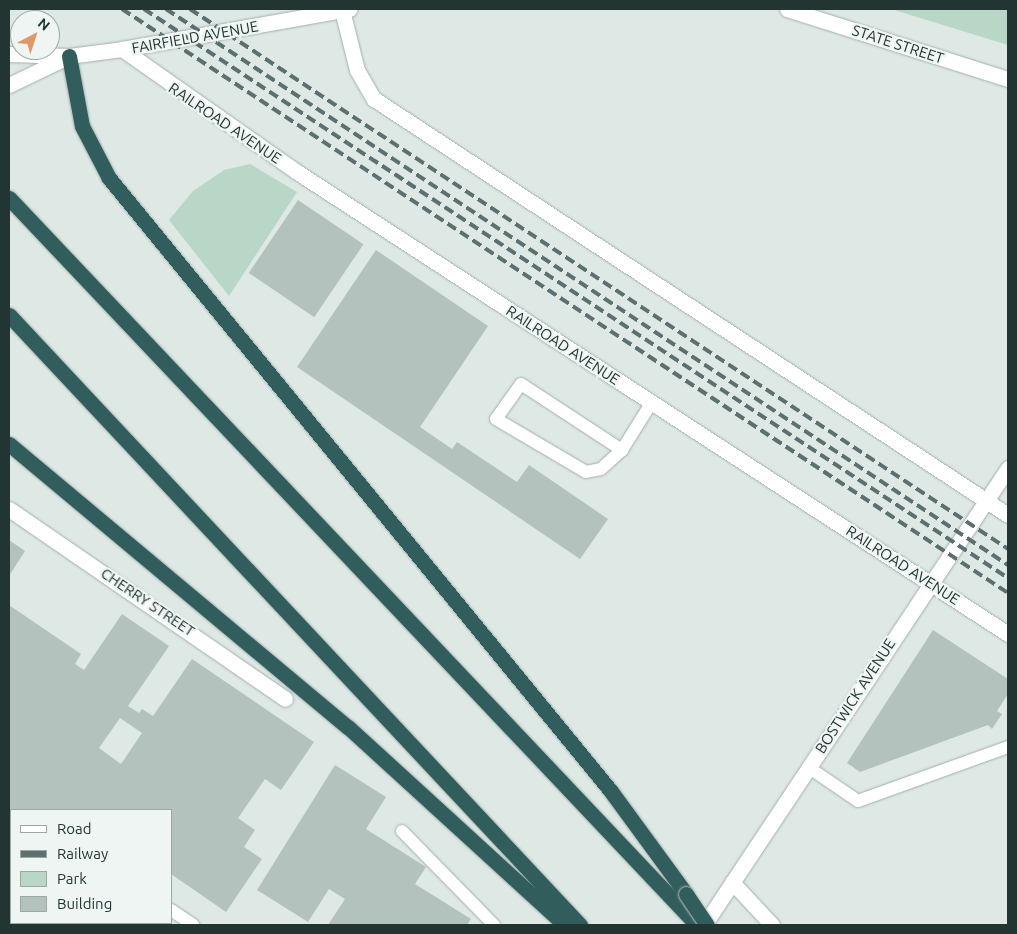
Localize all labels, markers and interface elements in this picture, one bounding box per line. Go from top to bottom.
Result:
north arrow [10,10,60,60]
text: N [35,15,53,34]
street label: FAIRFIELD AVENUE [130,17,260,57]
street label: STATE STREET [850,21,946,67]
street label: RAILROAD AVENUE [165,79,285,167]
street label: RAILROAD AVENUE [503,302,623,388]
street label: RAILROAD AVENUE [843,522,963,608]
street label: CHERRY STREET [98,564,198,640]
street label: BOSTWICK AVENUE [811,635,899,757]
legend [10,809,172,924]
text: Road [57,820,92,837]
text: Railway [57,845,108,862]
text: Park [57,870,87,887]
text: Building [57,895,112,912]

